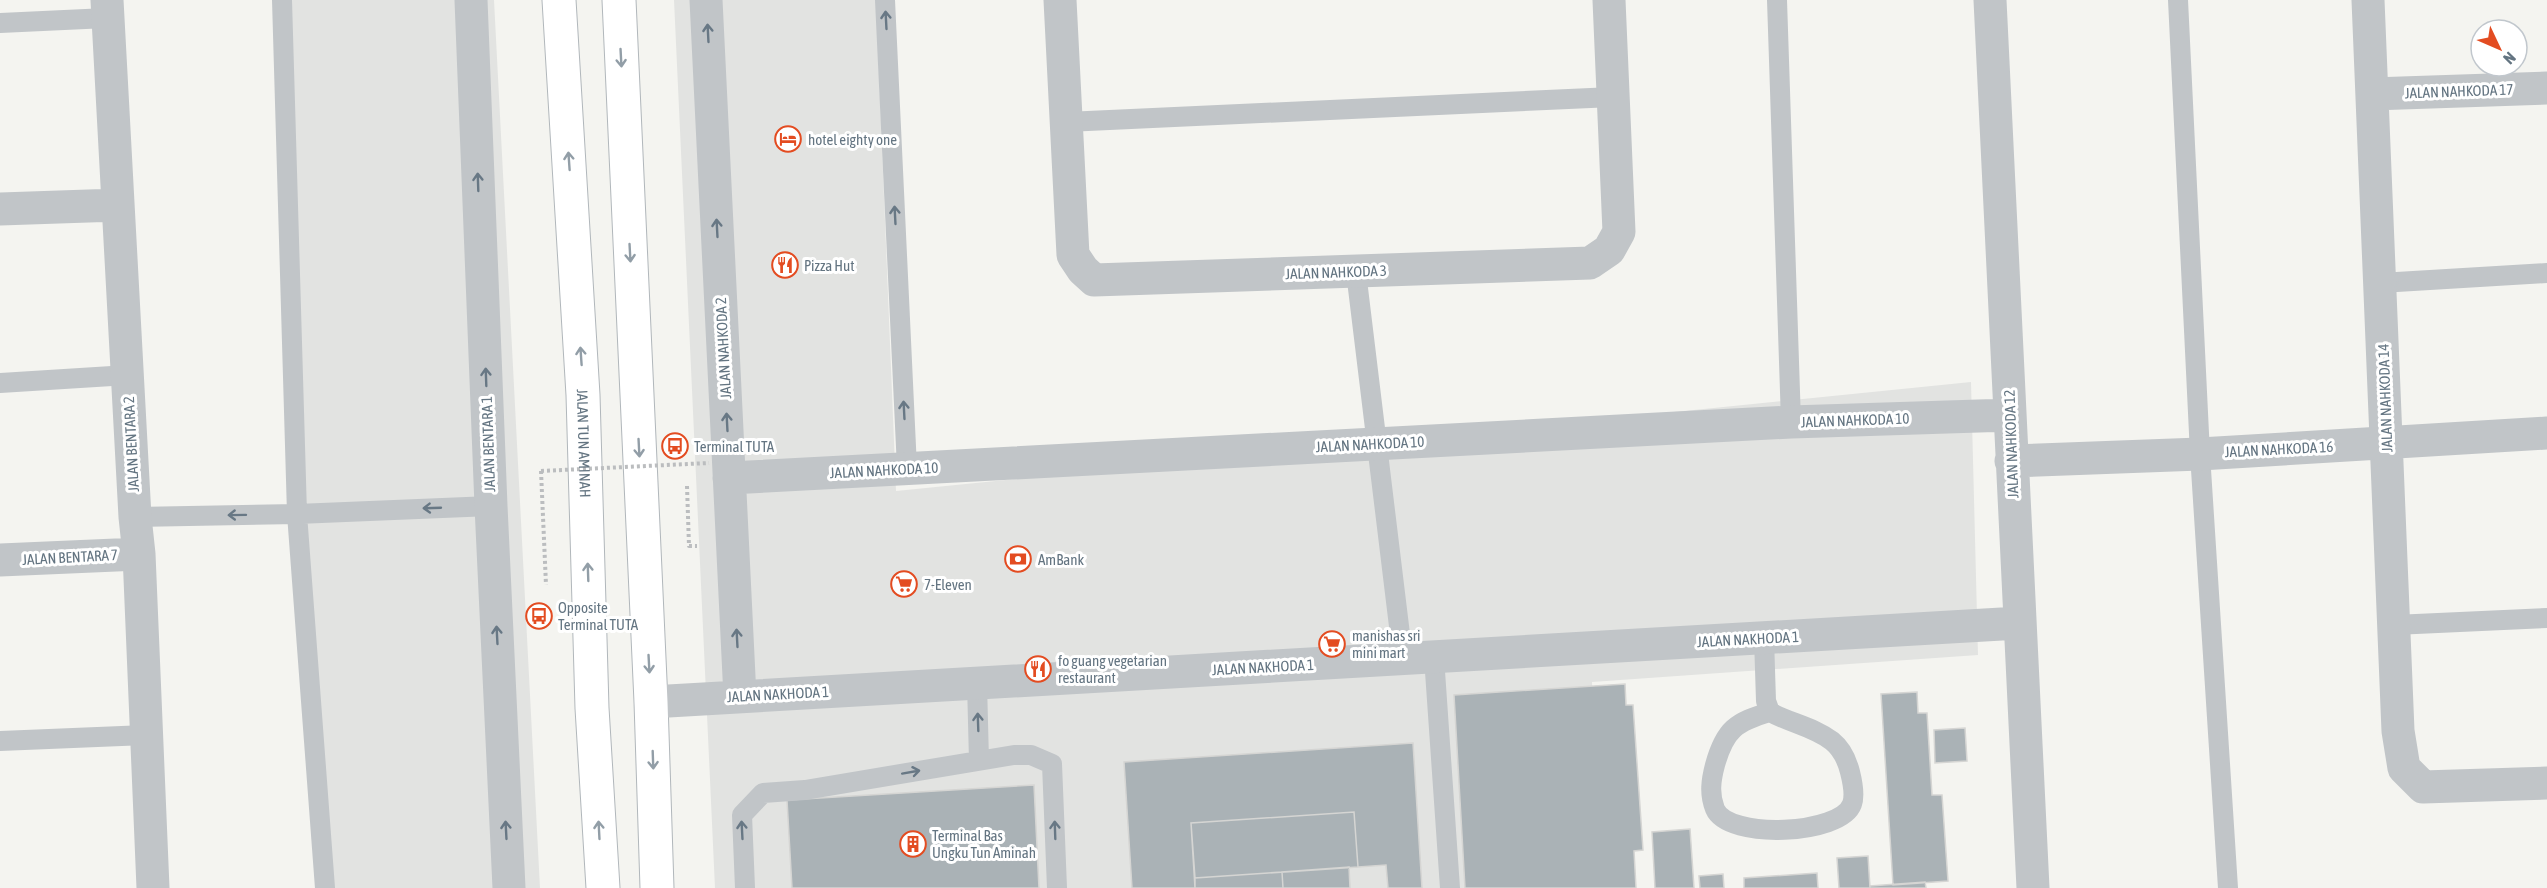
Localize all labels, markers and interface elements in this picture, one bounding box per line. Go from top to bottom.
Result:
one-way arrow [880,11,891,31]
north arrow [2469,18,2529,78]
one-way arrow [702,23,713,43]
one-way arrow [616,48,627,68]
text: N [2500,49,2520,68]
street label: JALAN NAHKODA 17 [2404,81,2514,101]
hotel icon: hotel eighty one [773,124,803,154]
place label: hotel eighty one [808,131,897,148]
one-way arrow [563,152,574,172]
one-way arrow [472,173,484,193]
one-way arrow [889,206,900,226]
one-way arrow [712,218,723,238]
one-way arrow [625,243,636,263]
restaurant icon: Pizza Hut [770,250,800,280]
place label: Pizza Hut [804,257,855,274]
street label: JALAN NAHKODA 3 [1285,262,1387,282]
street label: JALAN NAHKODA 2 [712,297,734,399]
street label: JALAN NAHKODA 14 [2375,343,2395,453]
one-way arrow [575,347,586,366]
one-way arrow [480,368,491,388]
street label: JALAN TUN AMINAH [574,388,594,498]
street label: JALAN NAHKODA 12 [2001,389,2021,499]
street label: JALAN BENTARA 2 [120,396,142,492]
street label: JALAN BENTARA 1 [478,396,498,492]
one-way arrow [899,400,910,420]
street label: JALAN NAHKODA 10 [1800,410,1910,430]
one-way arrow [721,413,732,433]
bus stop icon: Terminal TUTA [660,431,690,461]
street label: JALAN NAHKODA 10 [1315,433,1425,455]
one-way arrow [634,438,645,458]
place label: Terminal TUTA [694,438,775,455]
street label: JALAN NAHKODA 16 [2224,438,2334,460]
street label: JALAN NAHKODA 10 [829,459,939,481]
one-way arrow [423,503,443,514]
one-way arrow [228,509,248,521]
bank icon: AmBank [1003,544,1033,574]
street label: JALAN BENTARA 7 [22,546,118,568]
place label: AmBank [1038,551,1085,568]
one-way arrow [583,562,594,582]
supermarket icon: 7-Eleven [889,569,919,599]
place label: 7-Eleven [924,576,972,593]
place label: Opposite Terminal TUTA [558,599,639,633]
bus stop icon: Opposite Terminal TUTA [524,601,554,631]
one-way arrow [491,625,502,645]
place label: manishas sri mini mart [1352,627,1421,661]
street label: JALAN NAKHODA 1 [1697,628,1799,650]
one-way arrow [732,629,743,649]
supermarket icon: manishas sri mini mart [1317,629,1347,659]
place label: fo guang vegetarian restaurant [1058,652,1167,686]
one-way arrow [643,653,655,673]
restaurant icon: fo guang vegetarian restaurant [1023,654,1053,684]
street label: JALAN NAKHODA 1 [1212,656,1314,678]
street label: JALAN NAKHODA 1 [727,683,829,705]
one-way arrow [973,713,984,733]
one-way arrow [647,749,658,769]
one-way arrow [901,766,921,777]
one-way arrow [501,820,512,840]
one-way arrow [593,820,604,840]
one-way arrow [737,820,748,840]
one-way arrow [1049,820,1060,840]
place label: Terminal Bas Ungku Tun Aminah [932,827,1036,861]
building icon: Terminal Bas Ungku Tun Aminah [898,829,928,859]

